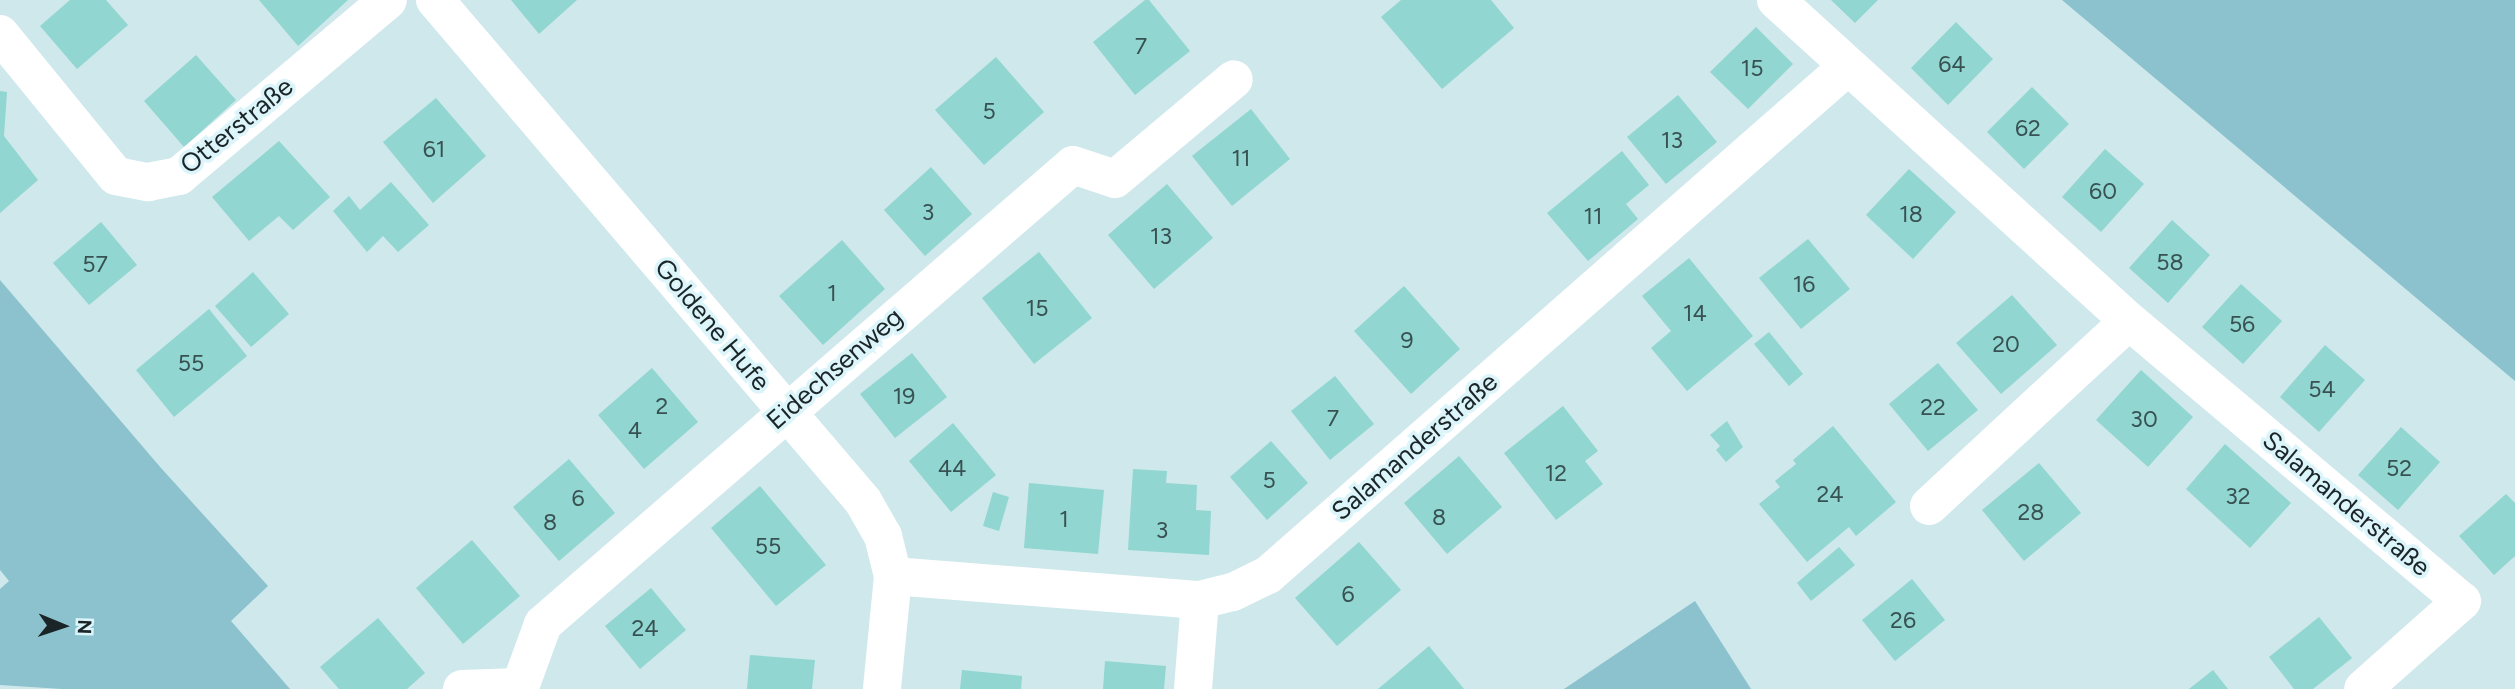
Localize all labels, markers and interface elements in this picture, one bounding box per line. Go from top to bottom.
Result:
house number: 7 [1135,32,1147,60]
house number: 64 [1938,50,1966,78]
house number: 15 [1741,54,1763,82]
street label: Otterstraße [174,71,300,181]
house number: 5 [982,97,996,125]
house number: 62 [2015,114,2041,142]
house number: 13 [1661,126,1683,154]
house number: 61 [423,135,445,163]
house number: 11 [1232,144,1250,172]
house number: 60 [2089,177,2117,205]
house number: 3 [922,198,934,226]
house number: 18 [1899,200,1923,228]
house number: 11 [1584,202,1602,230]
house number: 13 [1150,222,1172,250]
house number: 58 [2156,248,2184,276]
house number: 57 [82,250,108,278]
street label: Goldene Hufe [648,253,776,397]
house number: 16 [1793,270,1815,298]
house number: 1 [827,279,837,307]
house number: 15 [1026,294,1048,322]
house number: 14 [1683,299,1707,327]
street label: Eidechsenweg [761,302,909,436]
house number: 56 [2229,310,2255,338]
house number: 9 [1400,326,1414,354]
house number: 20 [1992,330,2020,358]
house number: 55 [178,349,204,377]
street label: Salamanderstraße [1326,367,1504,527]
house number: 54 [2308,375,2336,403]
house number: 19 [893,382,915,410]
house number: 2 [656,392,668,420]
house number: 22 [1920,393,1946,421]
house number: 7 [1327,404,1339,432]
house number: 30 [2130,405,2158,433]
house number: 4 [628,416,642,444]
street label: Salamanderstraße [2256,425,2436,583]
house number: 44 [938,454,966,482]
house number: 52 [2386,454,2412,482]
house number: 12 [1545,459,1567,487]
house number: 5 [1262,466,1276,494]
house number: 24 [1816,480,1844,508]
house number: 32 [2225,482,2251,510]
house number: 6 [571,484,585,512]
house number: 28 [2018,498,2044,526]
house number: 8 [1432,503,1446,531]
house number: 1 [1059,505,1069,533]
house number: 8 [543,508,557,536]
house number: 3 [1156,516,1168,544]
house number: 55 [755,532,781,560]
house number: 6 [1341,580,1355,608]
north arrow [28,591,98,661]
house number: 26 [1890,606,1916,634]
house number: 24 [631,614,659,642]
text: N [73,619,96,634]

